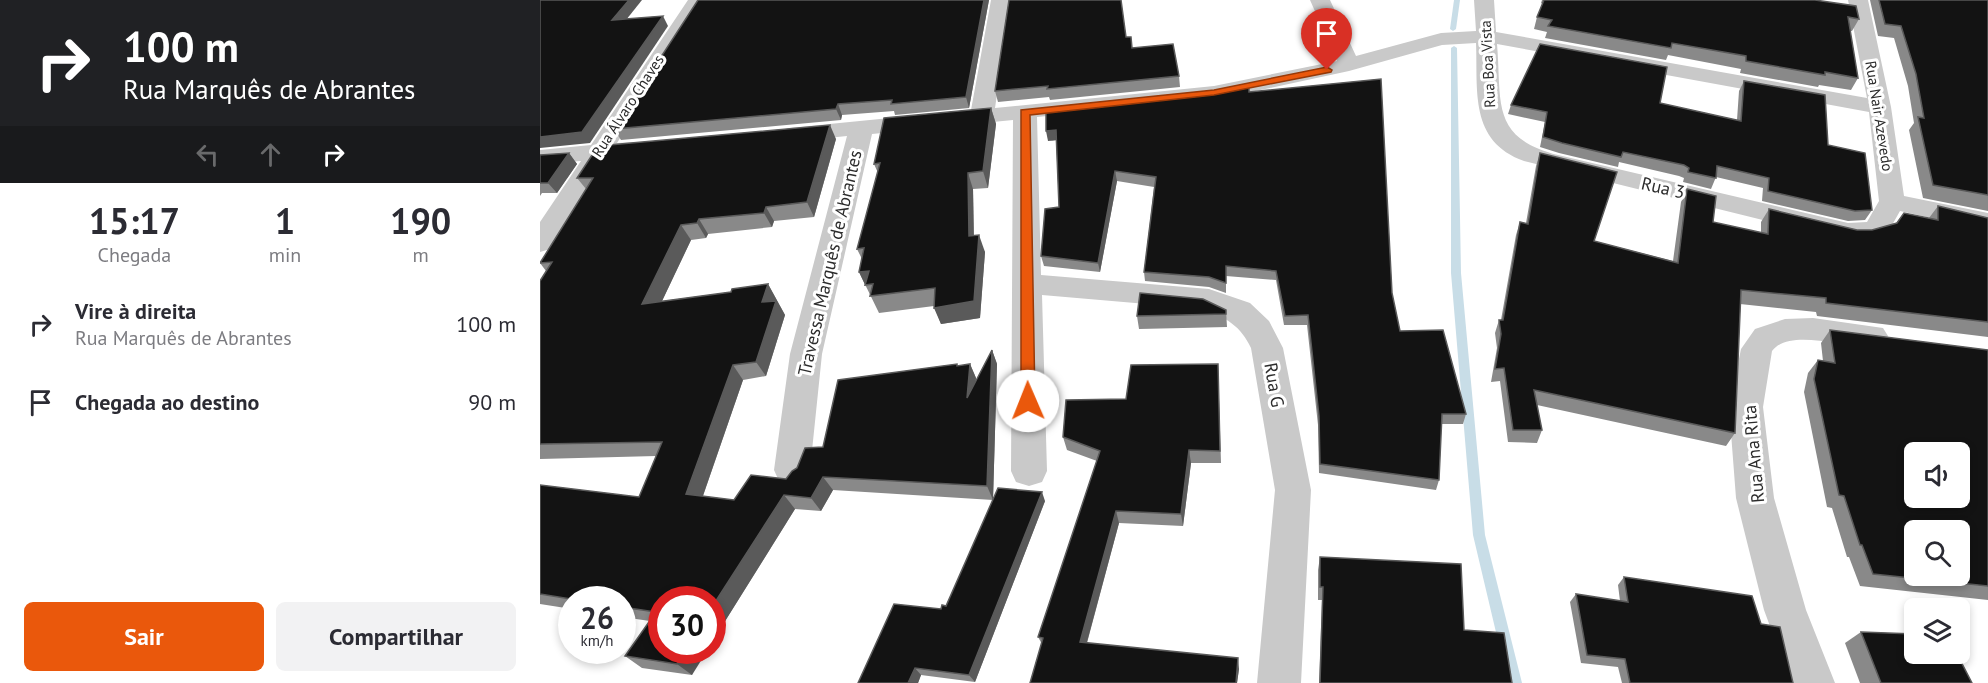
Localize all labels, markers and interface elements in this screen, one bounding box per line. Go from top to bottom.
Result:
pin [1301,8,1352,70]
icon: arrive [1310,17,1343,50]
text: 100 m [123,19,239,74]
street label: Rua Boa Vista [1476,20,1499,108]
icon: right [24,24,102,102]
street label: Rua Álvaro Chaves [587,51,668,160]
street label: Rua Nair Azevedo [1861,59,1898,172]
text: Rua Marquês de Abrantes [123,72,415,106]
icon: left [191,138,224,171]
icon: ahead [254,138,287,171]
icon: right [317,138,350,171]
street label: Travessa Marquês de Abrantes [792,148,867,378]
street label: Rua 3 [1639,171,1687,204]
text: 15:17 [89,197,180,244]
text: 1 [275,197,295,244]
text: 190 [390,197,451,244]
text: Chegada [98,242,171,268]
text: min [269,242,301,268]
text: m [413,242,429,268]
text: Vire à direita [75,297,196,325]
icon: right [24,308,57,341]
text: 100 m [456,310,516,338]
text: Rua Marquês de Abrantes [75,325,292,351]
street label: Rua G [1259,361,1290,409]
position arrow [996,369,1060,433]
icon: arrive [24,386,57,419]
text: Chegada ao destino [75,388,259,416]
text: 90 m [468,388,516,416]
street label: Rua Ana Rita [1738,404,1769,504]
map controls [1904,442,1970,664]
button: sound [1904,442,1970,508]
button: search [1904,520,1970,586]
speed limit sign: 30 [648,586,726,664]
text: 26 [580,598,614,637]
button: layers [1904,598,1970,664]
button: Sair [24,602,264,671]
button: Compartilhar [276,602,516,671]
text: km/h [581,631,613,650]

